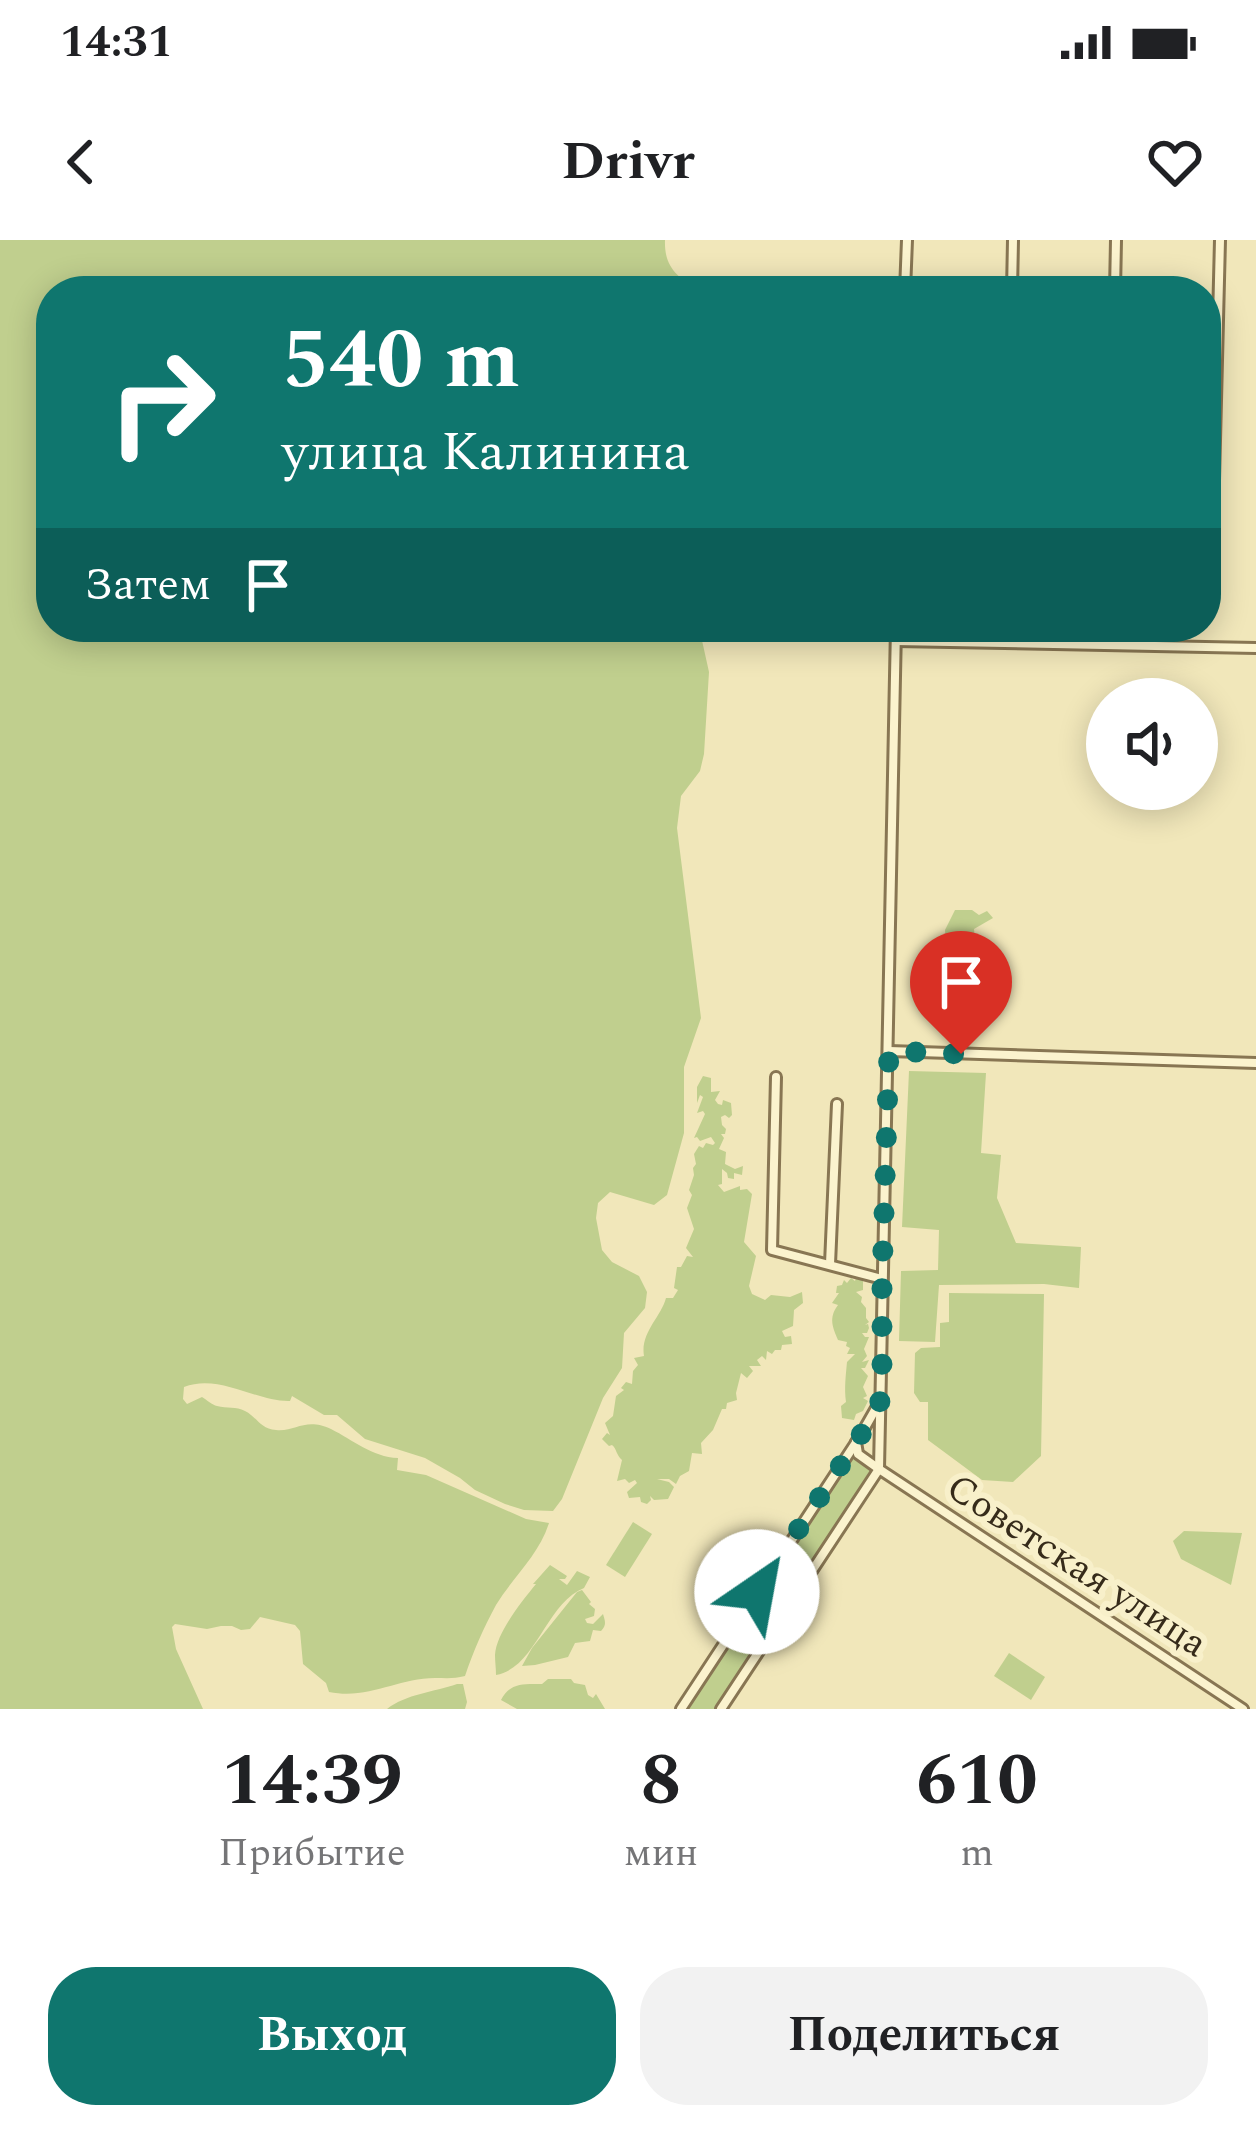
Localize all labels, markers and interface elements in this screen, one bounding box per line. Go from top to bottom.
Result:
text: 14:31 [60,8,173,77]
text: Drivr [561,121,695,203]
icon: back [48,129,114,195]
icon: heart [1142,129,1208,195]
text: 540 m [282,297,520,425]
icon: right [84,324,240,480]
text: улица Калинина [282,412,690,494]
text: Затем [84,551,211,620]
icon: arrive [235,552,301,618]
map controls [1086,678,1218,810]
button: sound [1086,678,1218,810]
pin [910,931,1012,1054]
icon: arrive [928,949,994,1015]
street label: Советская улица [934,1459,1219,1673]
position arrow [694,1529,820,1655]
text: 14:39 [222,1727,402,1836]
text: 8 [641,1727,681,1836]
text: 610 [916,1727,1038,1836]
text: Прибытие [218,1824,406,1883]
text: мин [624,1824,698,1883]
text: m [960,1824,994,1883]
button: Выход [48,1967,616,2105]
button: Поделиться [640,1967,1208,2105]

